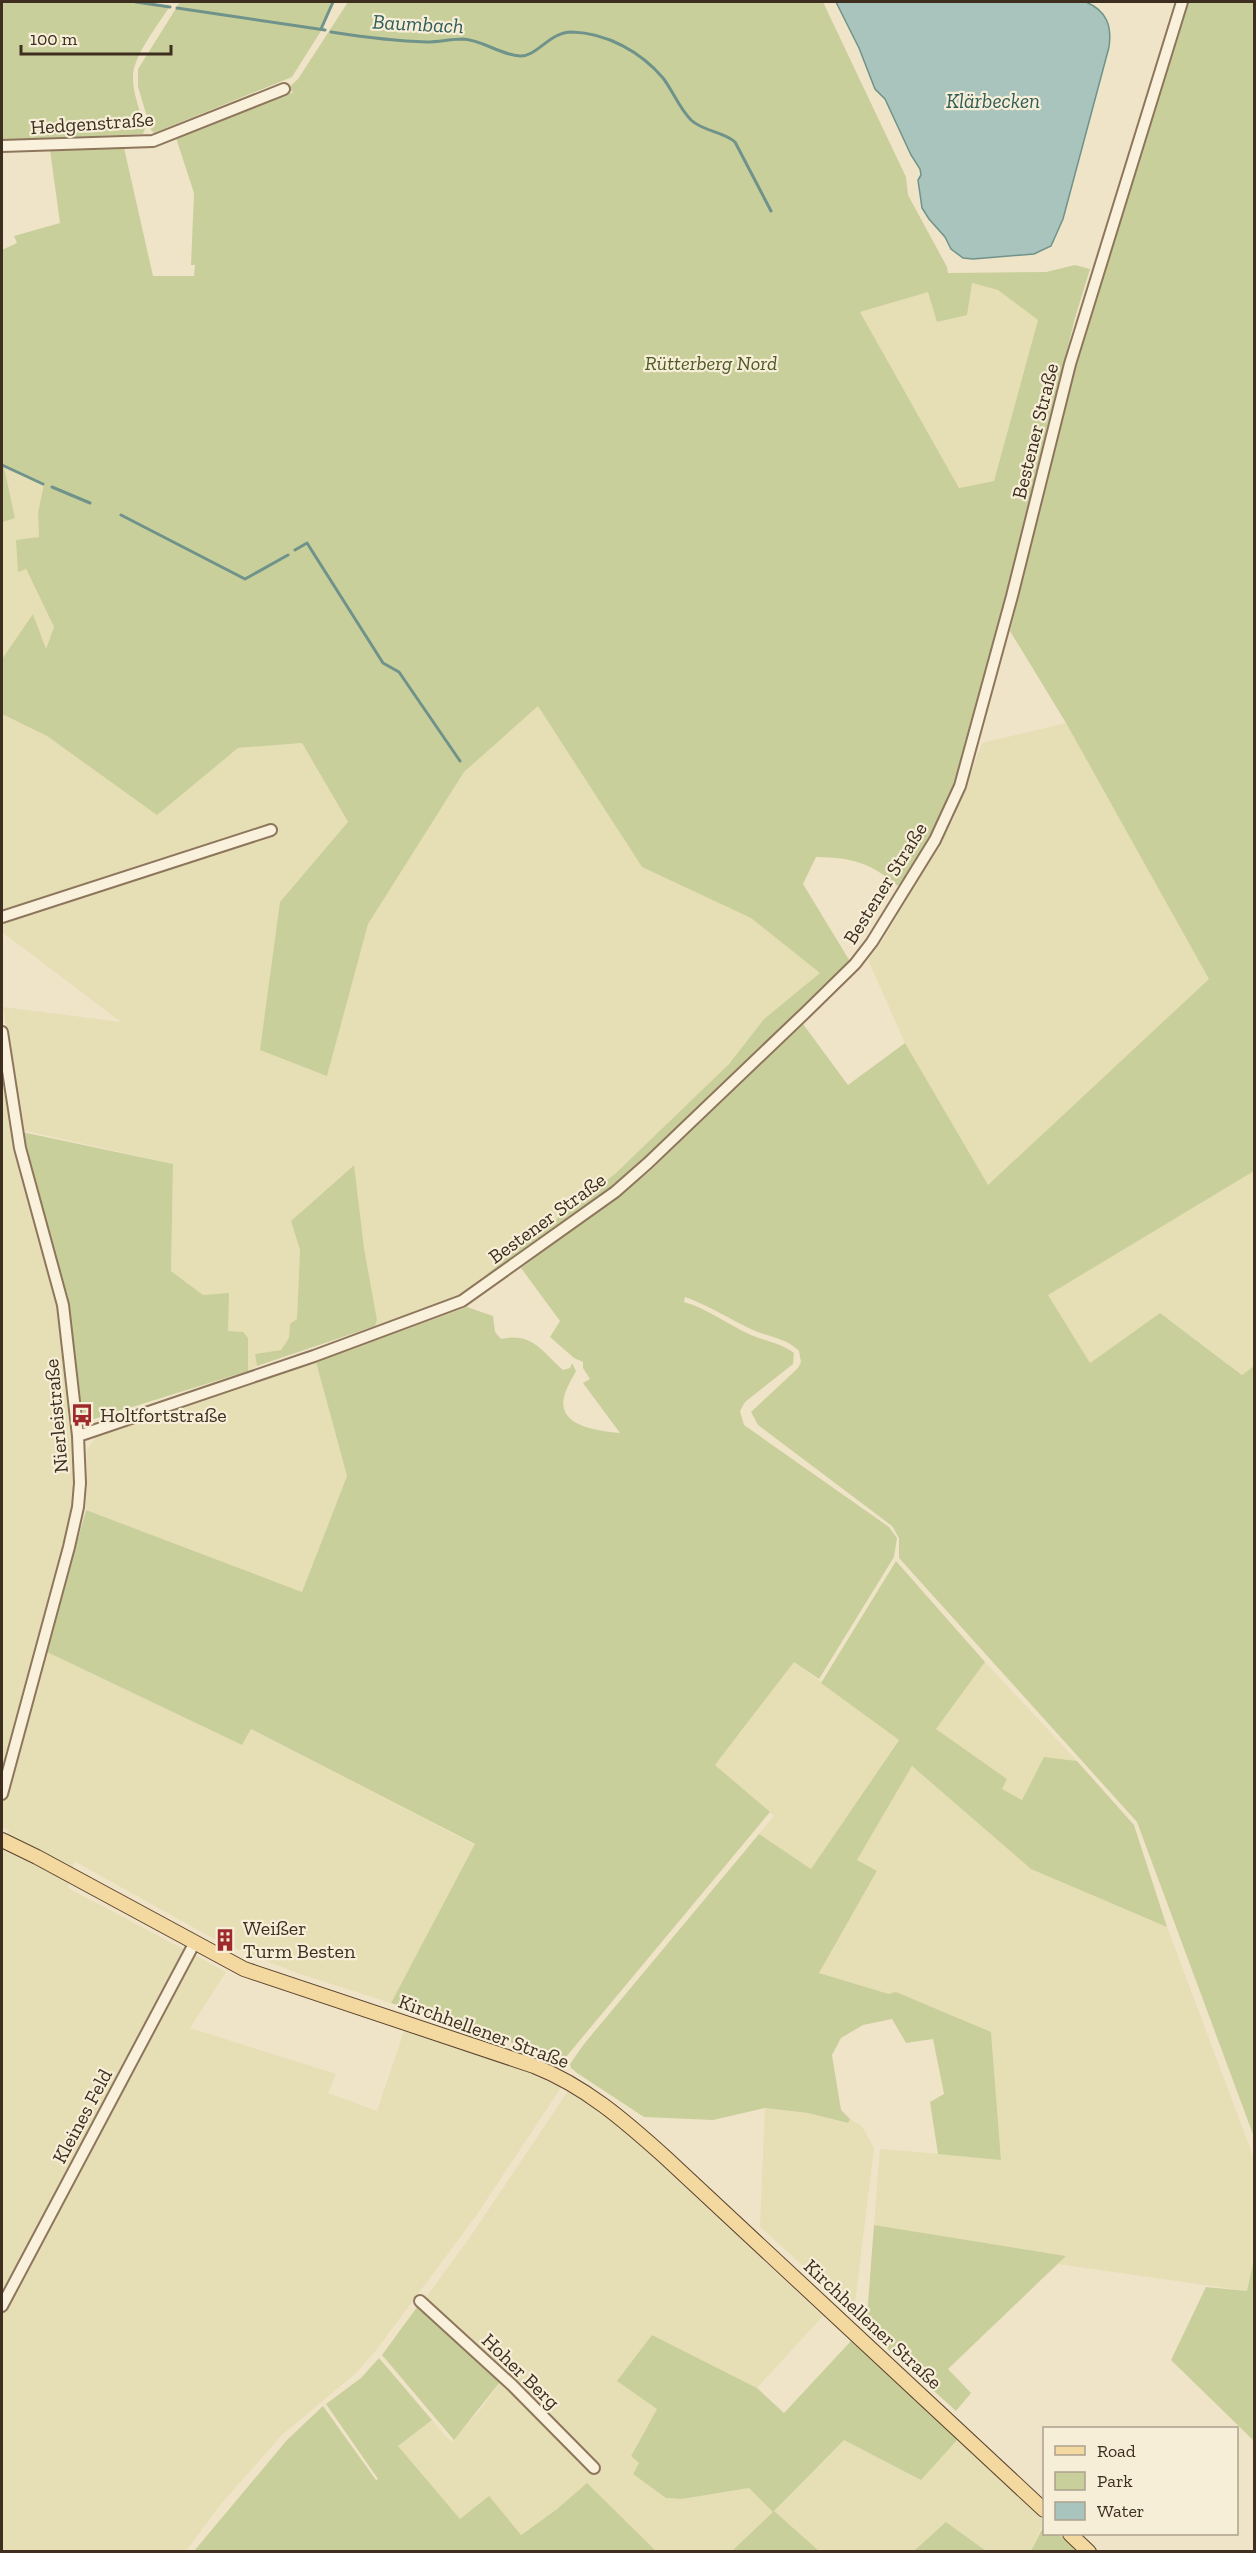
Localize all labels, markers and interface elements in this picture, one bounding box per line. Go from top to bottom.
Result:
water label: Baumbach [372,9,464,38]
scale bar [21,18,171,56]
text: 100 m [30,28,78,50]
water label: Klärbecken [946,88,1040,113]
street label: Hedgenstraße [30,107,154,139]
park label: Rütterberg Nord [645,351,777,375]
street label: Bestener Straße [1007,361,1063,501]
street label: Bestener Straße [838,818,932,948]
street label: Bestener Straße [484,1167,610,1269]
street label: Nierleistraße [39,1358,73,1474]
bus stop icon: Holtfortstraße [69,1402,95,1428]
place label: Holtfortstraße [100,1403,227,1427]
place label: Weißer Turm Besten [243,1916,356,1963]
building icon: Weißer Turm Besten [212,1927,238,1953]
street label: Kirchhellener Straße [395,1989,573,2073]
street label: Kleines Feld [47,2065,117,2167]
street label: Kirchhellener Straße [799,2254,947,2394]
street label: Hoher Berg [477,2328,565,2414]
legend [1043,2427,1238,2535]
text: Road [1097,2440,1136,2462]
text: Park [1097,2470,1133,2492]
text: Water [1097,2500,1144,2522]

